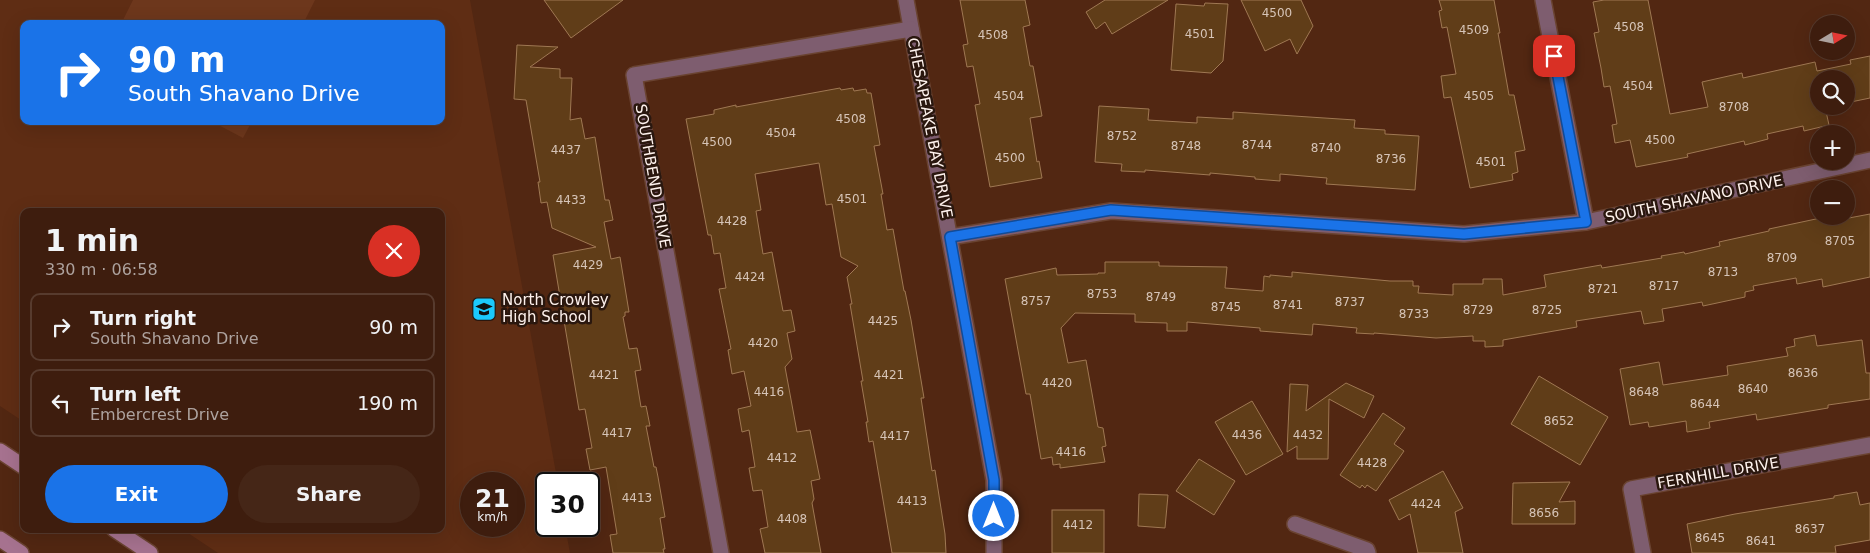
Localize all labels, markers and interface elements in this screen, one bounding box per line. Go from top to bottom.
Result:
house number: 4500 [1262,6,1292,20]
north arrow [1810,15,1855,60]
map controls [1810,15,1855,225]
house number: 4508 [1614,20,1644,34]
house number: 4509 [1459,23,1489,37]
house number: 4501 [1185,27,1215,41]
house number: 4508 [978,28,1008,42]
pin [1533,35,1575,77]
street label: CHESAPEAKE BAY DRIVE [904,36,956,220]
icon: right [45,40,110,105]
text: 90 m [128,40,225,80]
icon: arrive [1540,42,1568,70]
button: search [1810,70,1855,115]
house number: 4504 [1623,79,1653,93]
text: South Shavano Drive [128,81,360,106]
house number: 4504 [994,89,1024,103]
house number: 4505 [1464,89,1494,103]
house number: 8708 [1719,100,1749,114]
street label: SOUTHBEND DRIVE [631,102,675,250]
house number: 4508 [836,112,866,126]
button: + [1810,125,1855,170]
house number: 4504 [766,126,796,140]
house number: 8752 [1107,129,1137,143]
house number: 4500 [1645,133,1675,147]
house number: 4500 [702,135,732,149]
house number: 8744 [1242,138,1272,152]
house number: 8748 [1171,139,1201,153]
house number: 8740 [1311,141,1341,155]
house number: 4437 [551,143,581,157]
house number: 4500 [995,151,1025,165]
house number: 8736 [1376,152,1406,166]
house number: 4501 [1476,155,1506,169]
street label: SOUTH SHAVANO DRIVE [1604,171,1784,227]
button: − [1810,180,1855,225]
house number: 4501 [837,192,867,206]
house number: 4433 [556,193,586,207]
house number: 4428 [717,214,747,228]
text: 1 min [45,223,139,258]
button: close [368,225,420,277]
house number: 8705 [1825,234,1855,248]
house number: 8709 [1767,251,1797,265]
house number: 4429 [573,258,603,272]
text: 330 m · 06:58 [45,260,158,279]
house number: 8713 [1708,265,1738,279]
house number: 4424 [735,270,765,284]
house number: 8717 [1649,279,1679,293]
house number: 8721 [1588,282,1618,296]
house number: 8753 [1087,287,1117,301]
house number: 8749 [1146,290,1176,304]
place label: North Crowley High School [502,291,609,326]
house number: 8757 [1021,294,1051,308]
house number: 8737 [1335,295,1365,309]
school or university icon: North Crowley High School [471,296,497,322]
house number: 8741 [1273,298,1303,312]
house number: 8745 [1211,300,1241,314]
house number: 8729 [1463,303,1493,317]
house number: 8725 [1532,303,1562,317]
text: Turn right [90,307,196,329]
house number: 8733 [1399,307,1429,321]
icon: right [47,313,75,341]
house number: 4425 [868,314,898,328]
text: 90 m [369,316,418,338]
text: South Shavano Drive [90,329,259,348]
house number: 4420 [748,336,778,350]
house number: 8636 [1788,366,1818,380]
house number: 4421 [589,368,619,382]
house number: 4421 [874,368,904,382]
house number: 4420 [1042,376,1072,390]
house number: 8640 [1738,382,1768,396]
text: Turn left [90,383,181,405]
house number: 4416 [754,385,784,399]
house number: 8648 [1629,385,1659,399]
icon: left [47,389,75,417]
text: 190 m [357,392,418,414]
house number: 8644 [1690,397,1720,411]
text: Embercrest Drive [90,405,229,424]
house number: 8652 [1544,414,1574,428]
house number: 4417 [602,426,632,440]
house number: 4436 [1232,428,1262,442]
house number: 4432 [1293,428,1323,442]
house number: 4417 [880,429,910,443]
house number: 4416 [1056,445,1086,459]
house number: 4412 [767,451,797,465]
street label: FERNHILL DRIVE [1656,453,1780,493]
house number: 4428 [1357,456,1387,470]
button: Exit [45,465,228,523]
button: Share [238,465,420,523]
speed limit sign: 30 [535,472,600,537]
text: 21 [475,484,510,513]
position arrow [967,489,1019,541]
house number: 4413 [622,491,652,505]
house number: 4413 [897,494,927,508]
house number: 4424 [1411,497,1441,511]
house number: 8656 [1529,506,1559,520]
text: km/h [477,510,508,524]
house number: 4408 [777,512,807,526]
house number: 4412 [1063,518,1093,532]
house number: 8637 [1795,522,1825,536]
house number: 8645 [1695,531,1725,545]
house number: 8641 [1746,534,1776,548]

